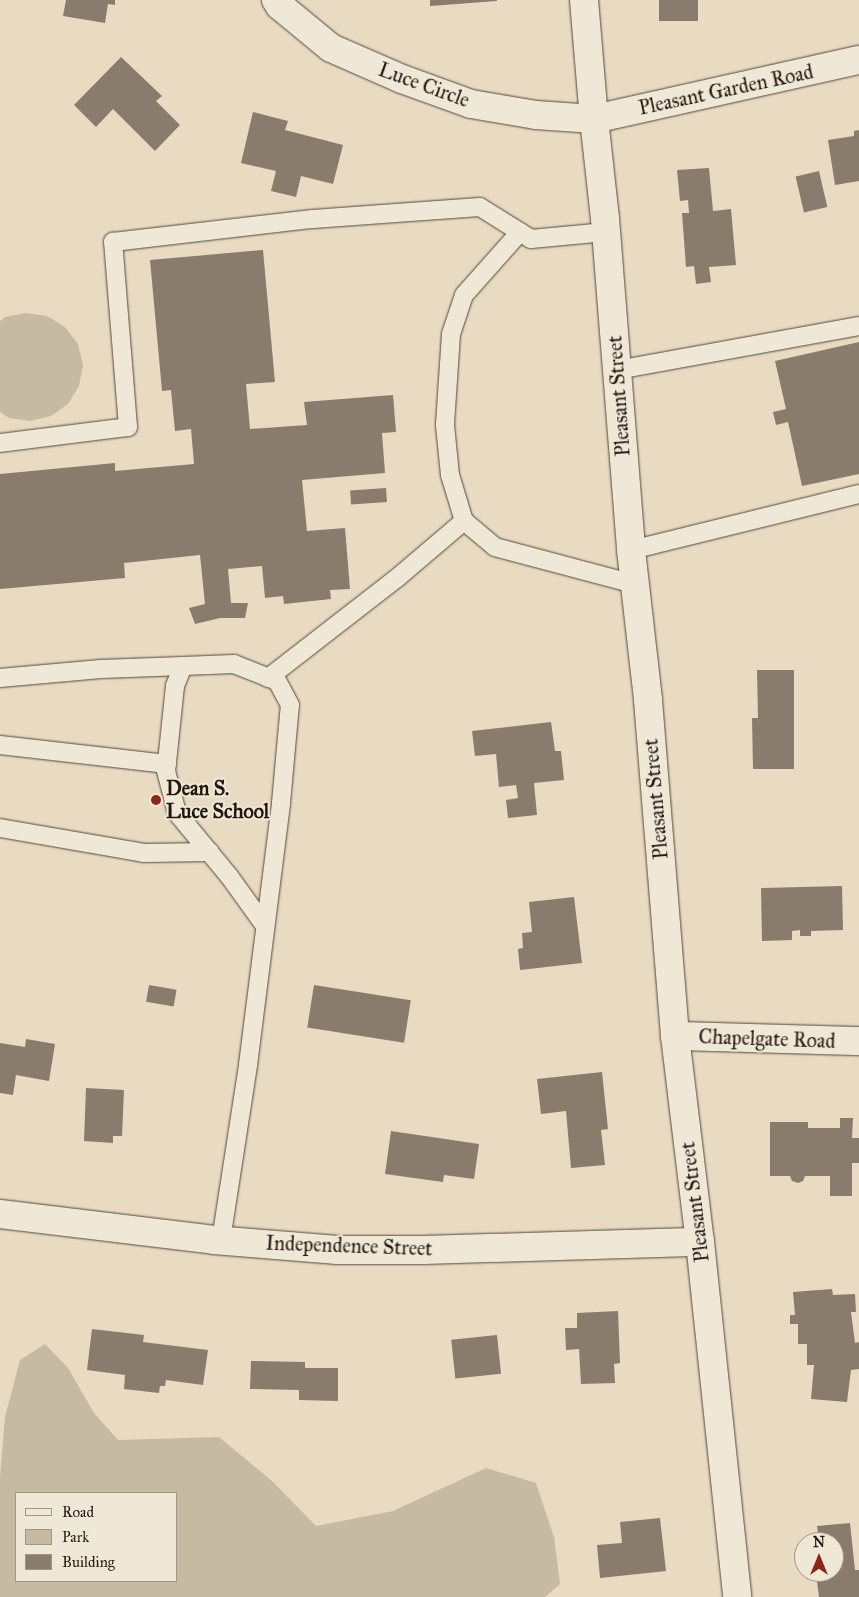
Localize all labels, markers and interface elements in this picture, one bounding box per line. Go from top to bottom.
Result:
street label: Luce Circle [375,57,473,113]
street label: Pleasant Garden Road [636,60,816,120]
street label: Pleasant Street [603,335,635,457]
street label: Pleasant Street [639,738,673,860]
place label: Dean S. Luce School [166,776,269,823]
marker: Dean S. Luce School [150,794,162,806]
street label: Chapelgate Road [698,1025,836,1053]
street label: Pleasant Street [676,1140,714,1264]
street label: Independence Street [265,1231,433,1261]
legend [15,1492,178,1582]
text: Road [62,1503,94,1521]
text: Park [62,1528,89,1546]
north arrow [794,1532,844,1582]
text: N [813,1534,825,1551]
text: Building [62,1553,115,1571]

